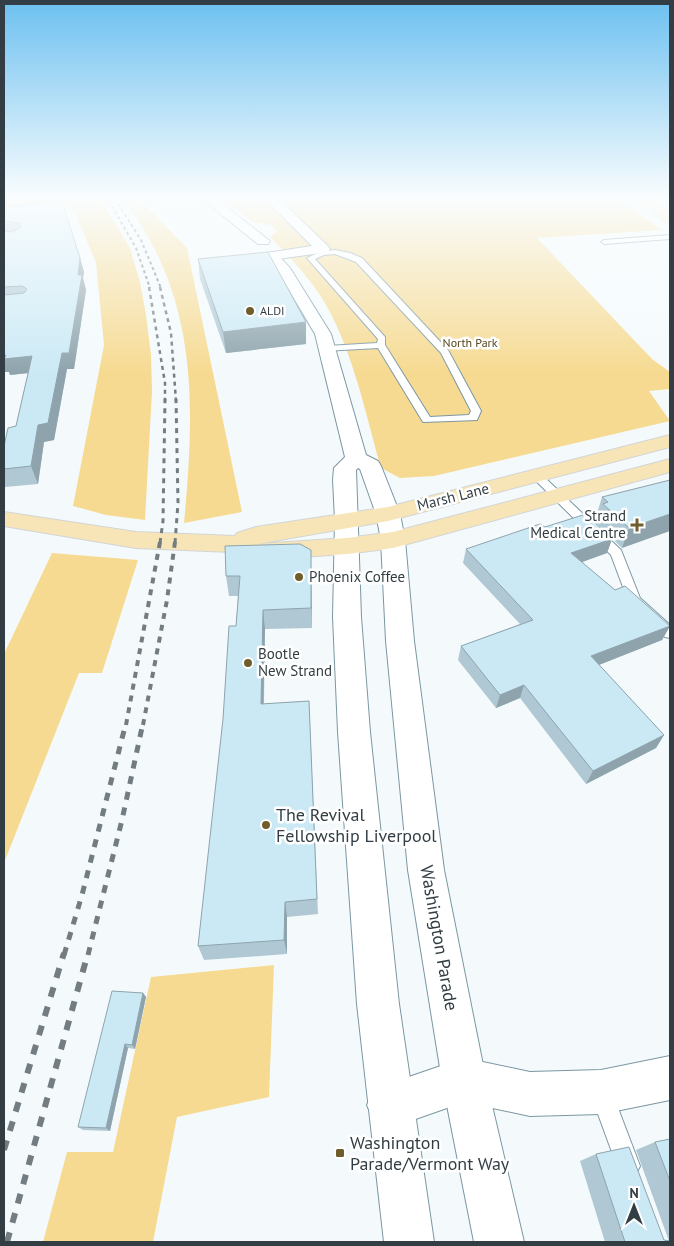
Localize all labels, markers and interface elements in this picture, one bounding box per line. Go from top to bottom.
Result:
place label: ALDI [260,303,285,318]
marker: ALDI [244,305,256,317]
park label: North Park [443,335,498,350]
street label: Marsh Lane [415,478,491,515]
place label: Strand Medical Centre [530,506,626,542]
marker: Strand Medical Centre [630,518,644,532]
place label: Phoenix Coffee [309,567,405,586]
marker: Phoenix Coffee [293,571,305,583]
place label: Bootle New Strand [258,644,332,680]
marker: Bootle New Strand [242,657,254,669]
place label: The Revival Fellowship Liverpool [276,803,437,847]
marker: The Revival Fellowship Liverpool [260,819,272,831]
street label: Washington Parade [415,863,464,1012]
place label: Washington Parade/Vermont Way [350,1131,510,1175]
marker: Washington Parade/Vermont Way [334,1147,346,1159]
north arrow [609,1181,659,1231]
text: N [629,1184,639,1202]

